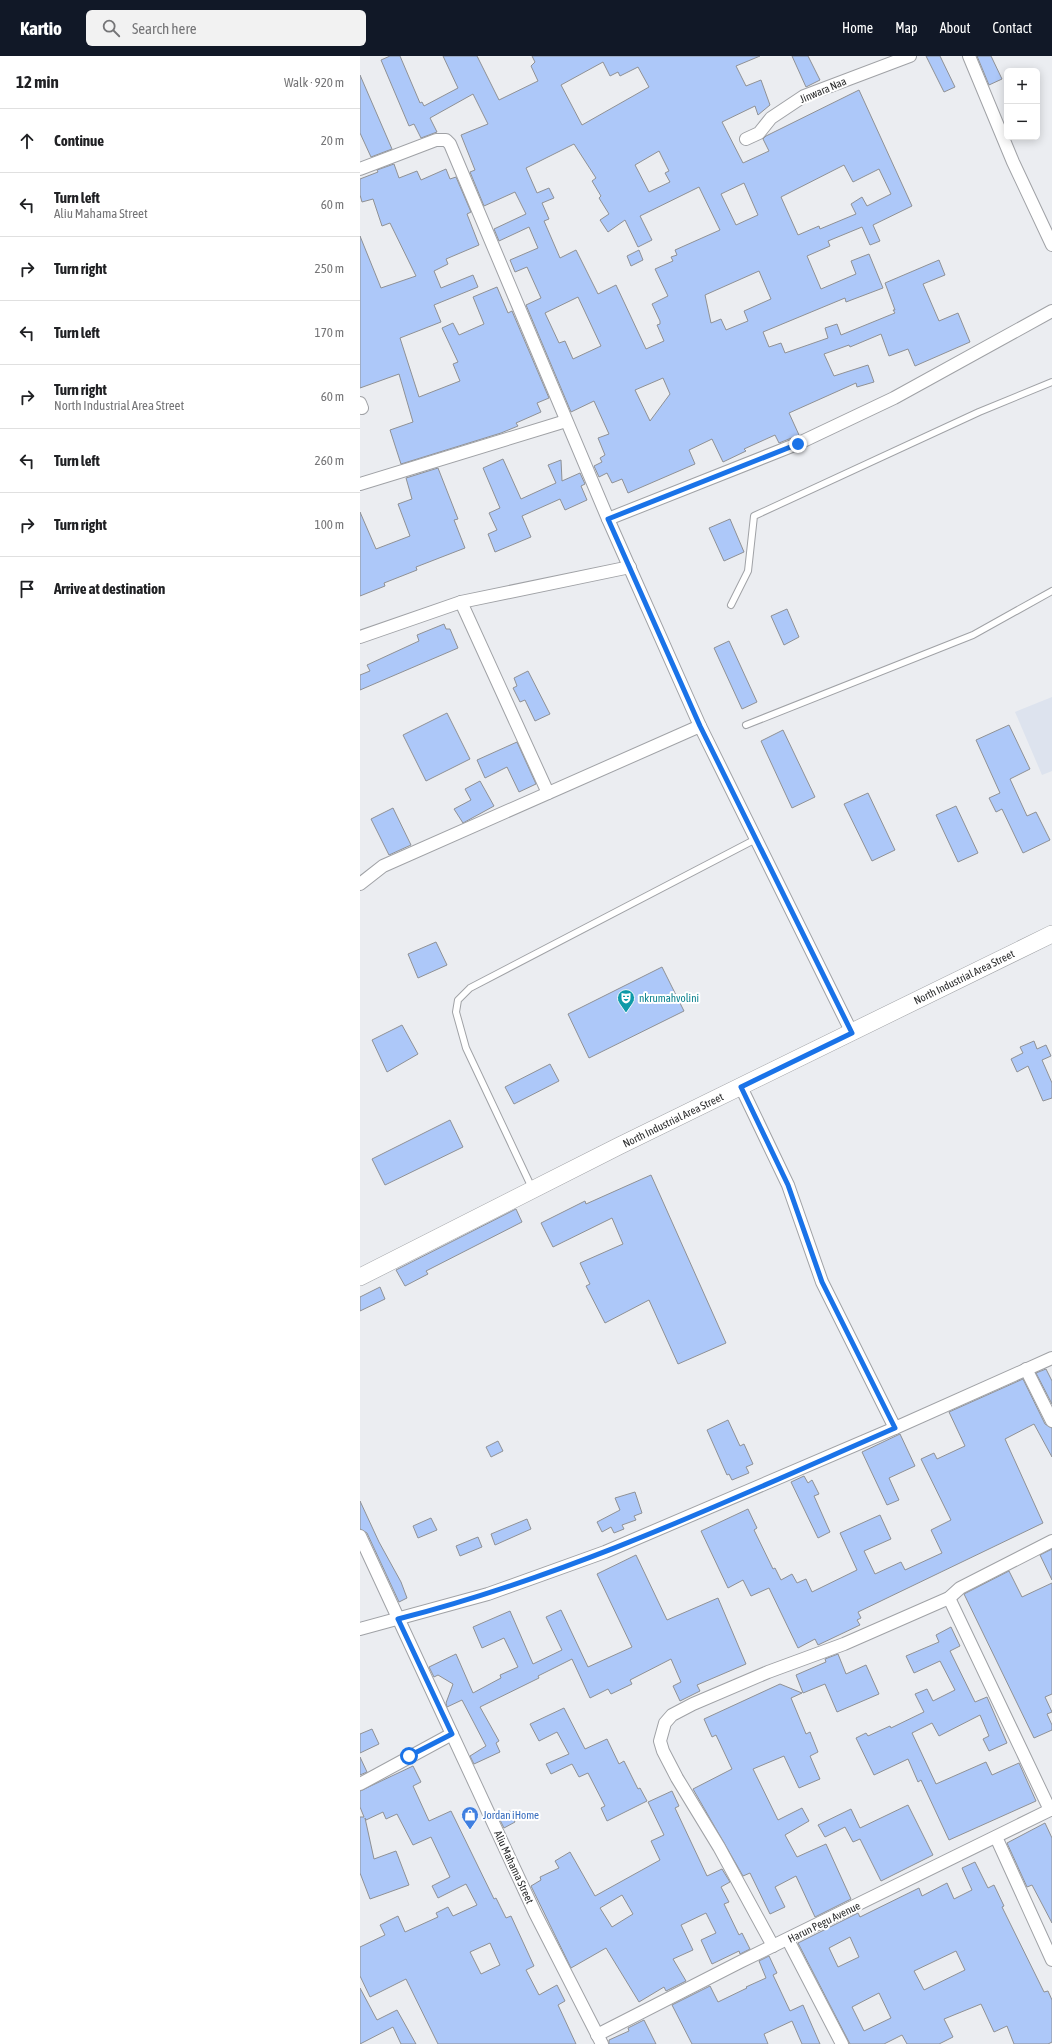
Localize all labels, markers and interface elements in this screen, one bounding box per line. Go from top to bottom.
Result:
search box [86,10,366,46]
text: Kartio [20,17,62,39]
icon: search [100,17,122,39]
text: Search here [132,20,197,37]
text: Home [842,20,873,36]
text: Map [895,20,918,36]
text: About [940,20,971,36]
text: Contact [993,20,1032,36]
map controls [1004,68,1040,140]
button: + [1004,68,1040,104]
text: 12 min [16,72,59,92]
text: Walk · 920 m [284,75,344,90]
street label: Jinwara Naa [798,75,848,105]
button: − [1004,104,1040,140]
icon: ahead [16,130,38,152]
text: Continue [54,132,104,149]
text: 20 m [321,133,344,148]
text: Turn left [54,189,100,206]
icon: left [16,194,38,216]
text: 60 m [321,197,344,212]
text: Aliu Mahama Street [54,206,148,221]
icon: right [16,258,38,280]
text: Turn right [54,260,107,277]
text: 250 m [315,261,344,276]
icon: left [16,322,38,344]
text: Turn left [54,324,100,341]
text: 170 m [315,325,344,340]
text: Turn right [54,381,107,398]
icon: right [16,386,38,408]
text: 60 m [321,389,344,404]
text: North Industrial Area Street [54,398,184,413]
route end [789,435,807,453]
icon: left [16,450,38,472]
text: Turn left [54,452,100,469]
text: 260 m [315,453,344,468]
icon: right [16,514,38,536]
text: Turn right [54,516,107,533]
text: 100 m [315,517,344,532]
icon: arrive [16,578,38,600]
text: Arrive at destination [54,580,165,597]
street label: North Industrial Area Street [912,947,1016,1007]
theatre icon: nkrumahvolini [616,988,636,1013]
place label: nkrumahvolini [639,992,699,1004]
street label: North Industrial Area Street [621,1090,725,1150]
route start [400,1747,418,1765]
shop icon: Jordan iHome [460,1805,480,1830]
place label: Jordan iHome [483,1809,539,1821]
street label: Aliu Mahama Street [492,1829,536,1905]
street label: Harun Pegu Avenue [786,1899,862,1945]

